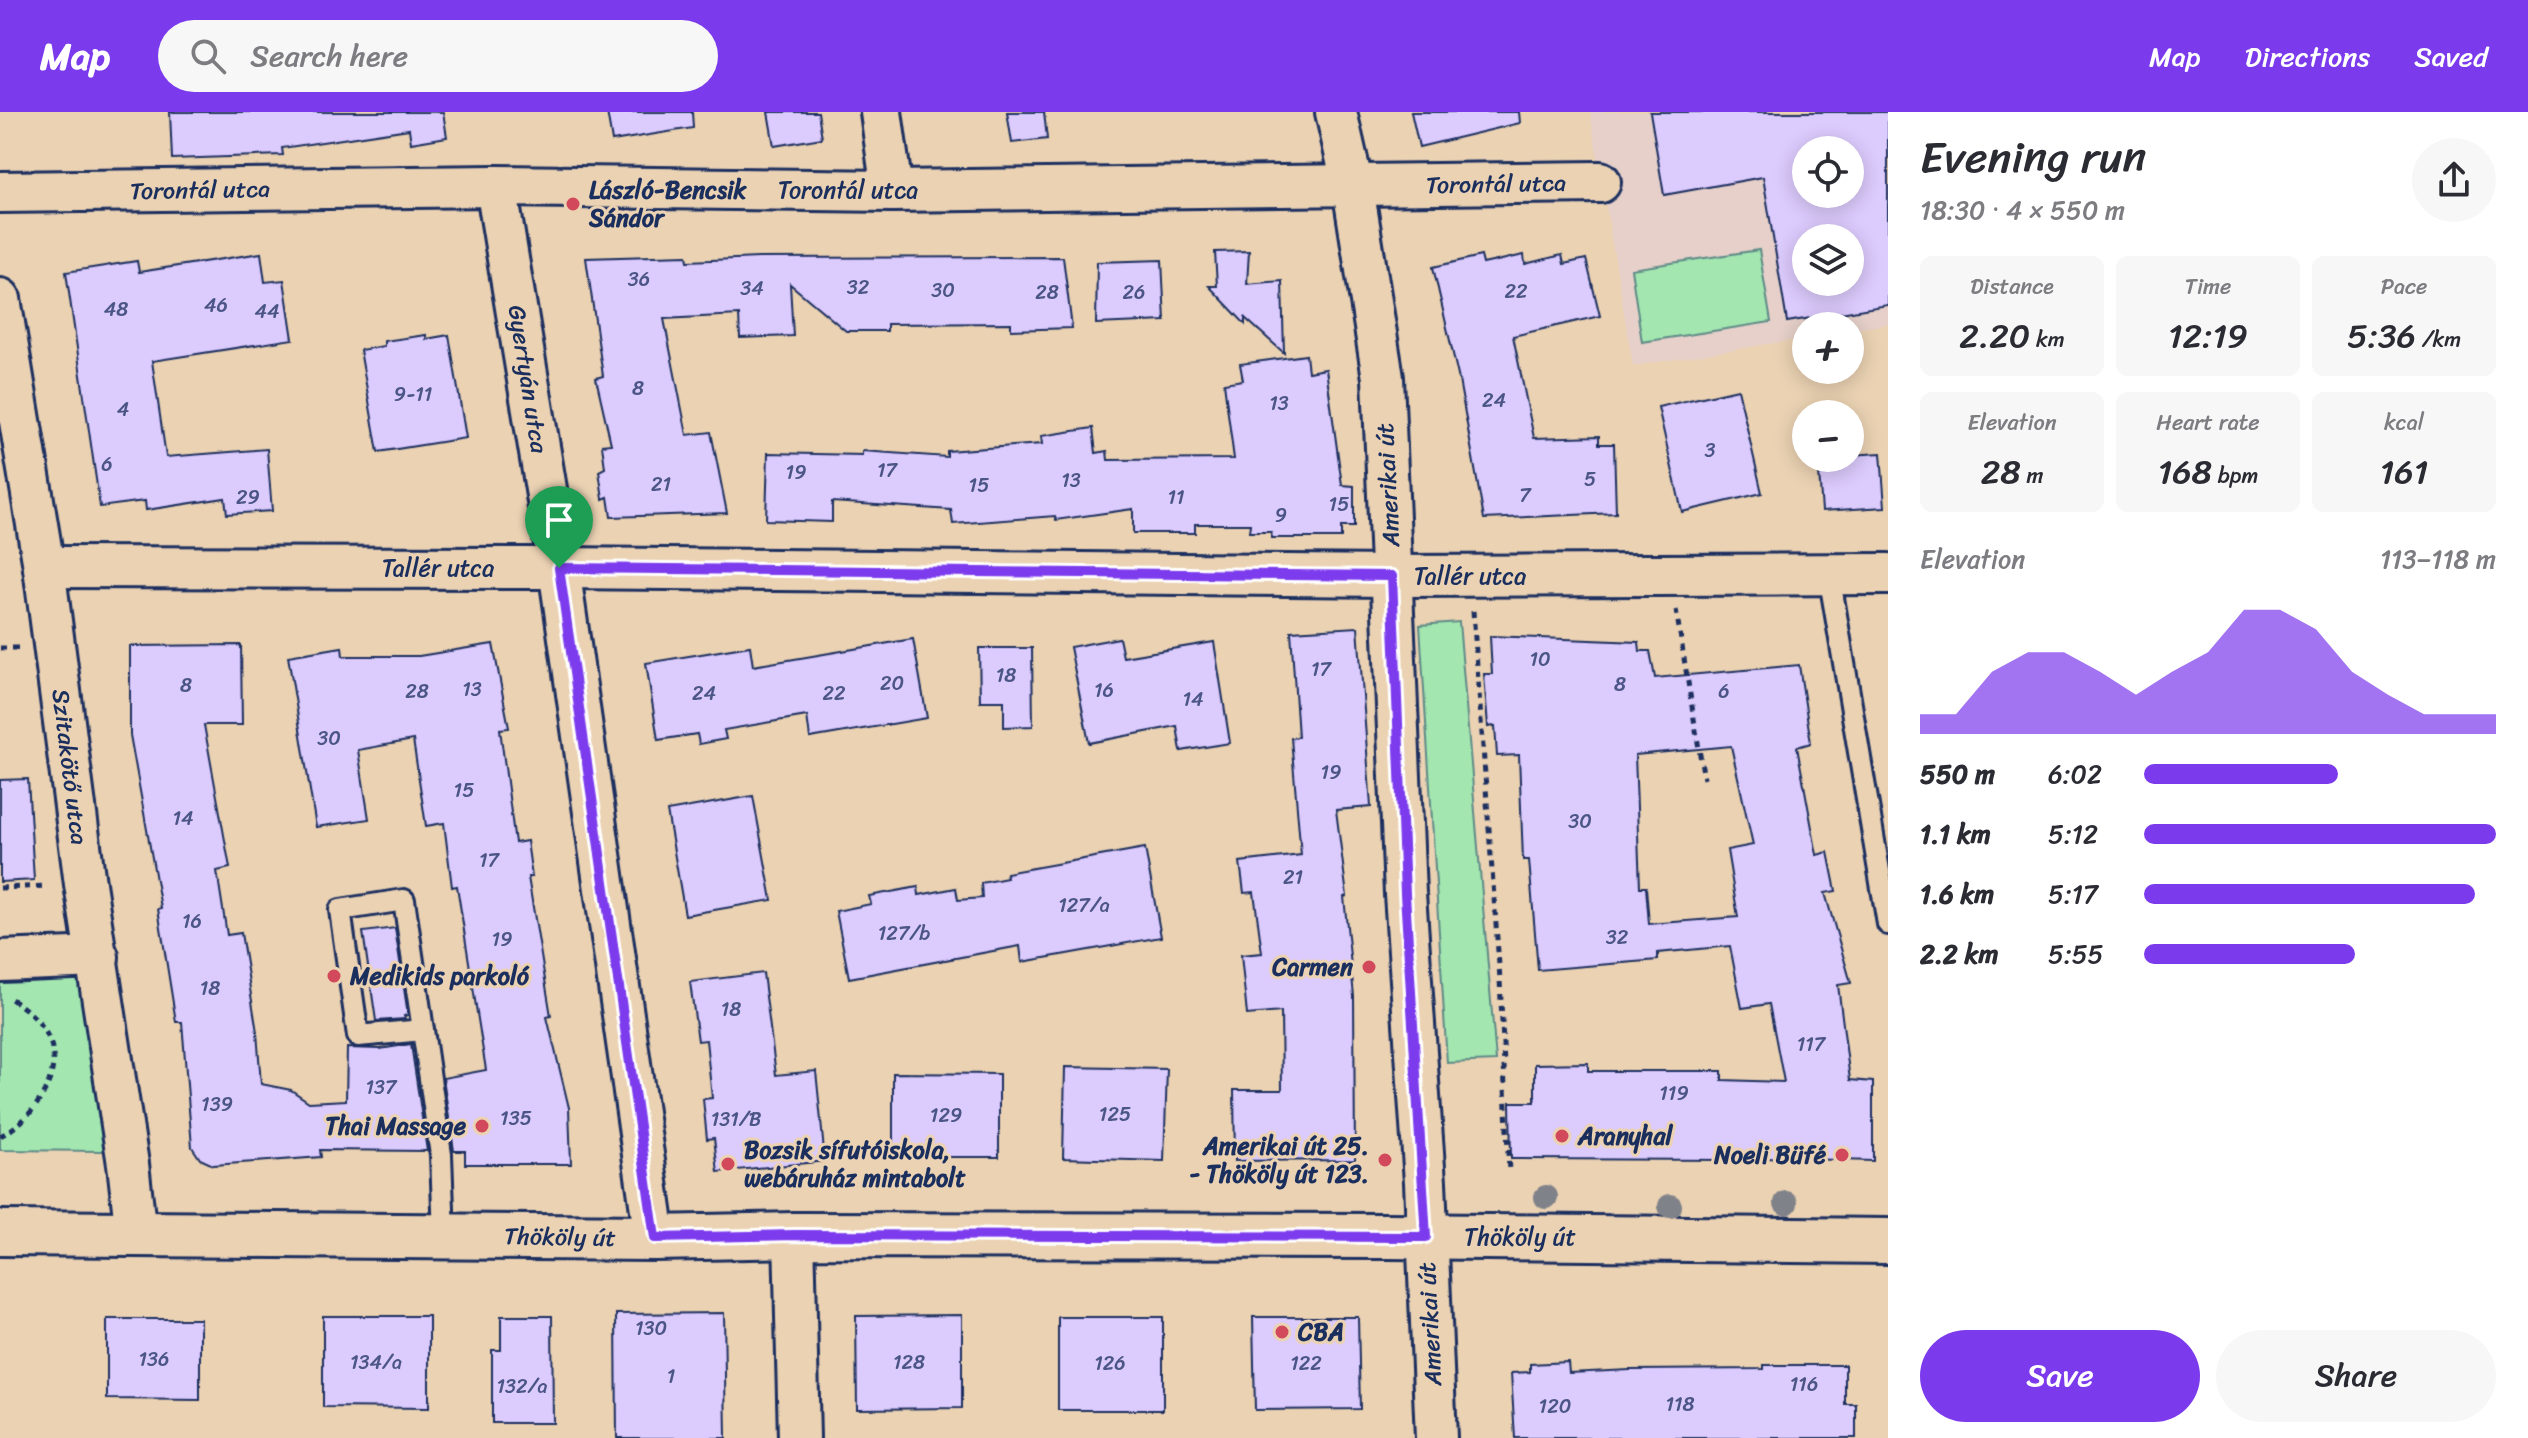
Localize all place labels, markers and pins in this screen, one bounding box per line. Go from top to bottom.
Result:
place label: László-Bencsik Sándor [588,169,748,239]
marker: László-Bencsik Sándor [564,195,582,213]
pin [525,486,593,568]
place label: Carmen [1271,946,1353,988]
place label: Medikids parkoló [349,955,530,997]
marker: Carmen [1360,958,1378,976]
marker: Medikids parkoló [325,967,343,985]
place label: Thai Massage [325,1105,467,1147]
place label: Aranyhal [1577,1115,1673,1157]
marker: Thai Massage [473,1117,491,1135]
place label: Amerikai út 25. - Thököly út 123. [1189,1125,1369,1195]
marker: Aranyhal [1553,1127,1571,1145]
place label: Bozsik sífutóiskola, webáruház mintabolt [744,1129,966,1199]
place label: Noeli Büfé [1713,1134,1827,1176]
marker: Noeli Büfé [1833,1146,1851,1164]
marker: Amerikai út 25. - Thököly út 123. [1376,1151,1394,1169]
marker: Bozsik sífutóiskola, webáruház mintabolt [719,1155,737,1173]
place label: CBA [1297,1311,1344,1353]
marker: CBA [1273,1323,1291,1341]

